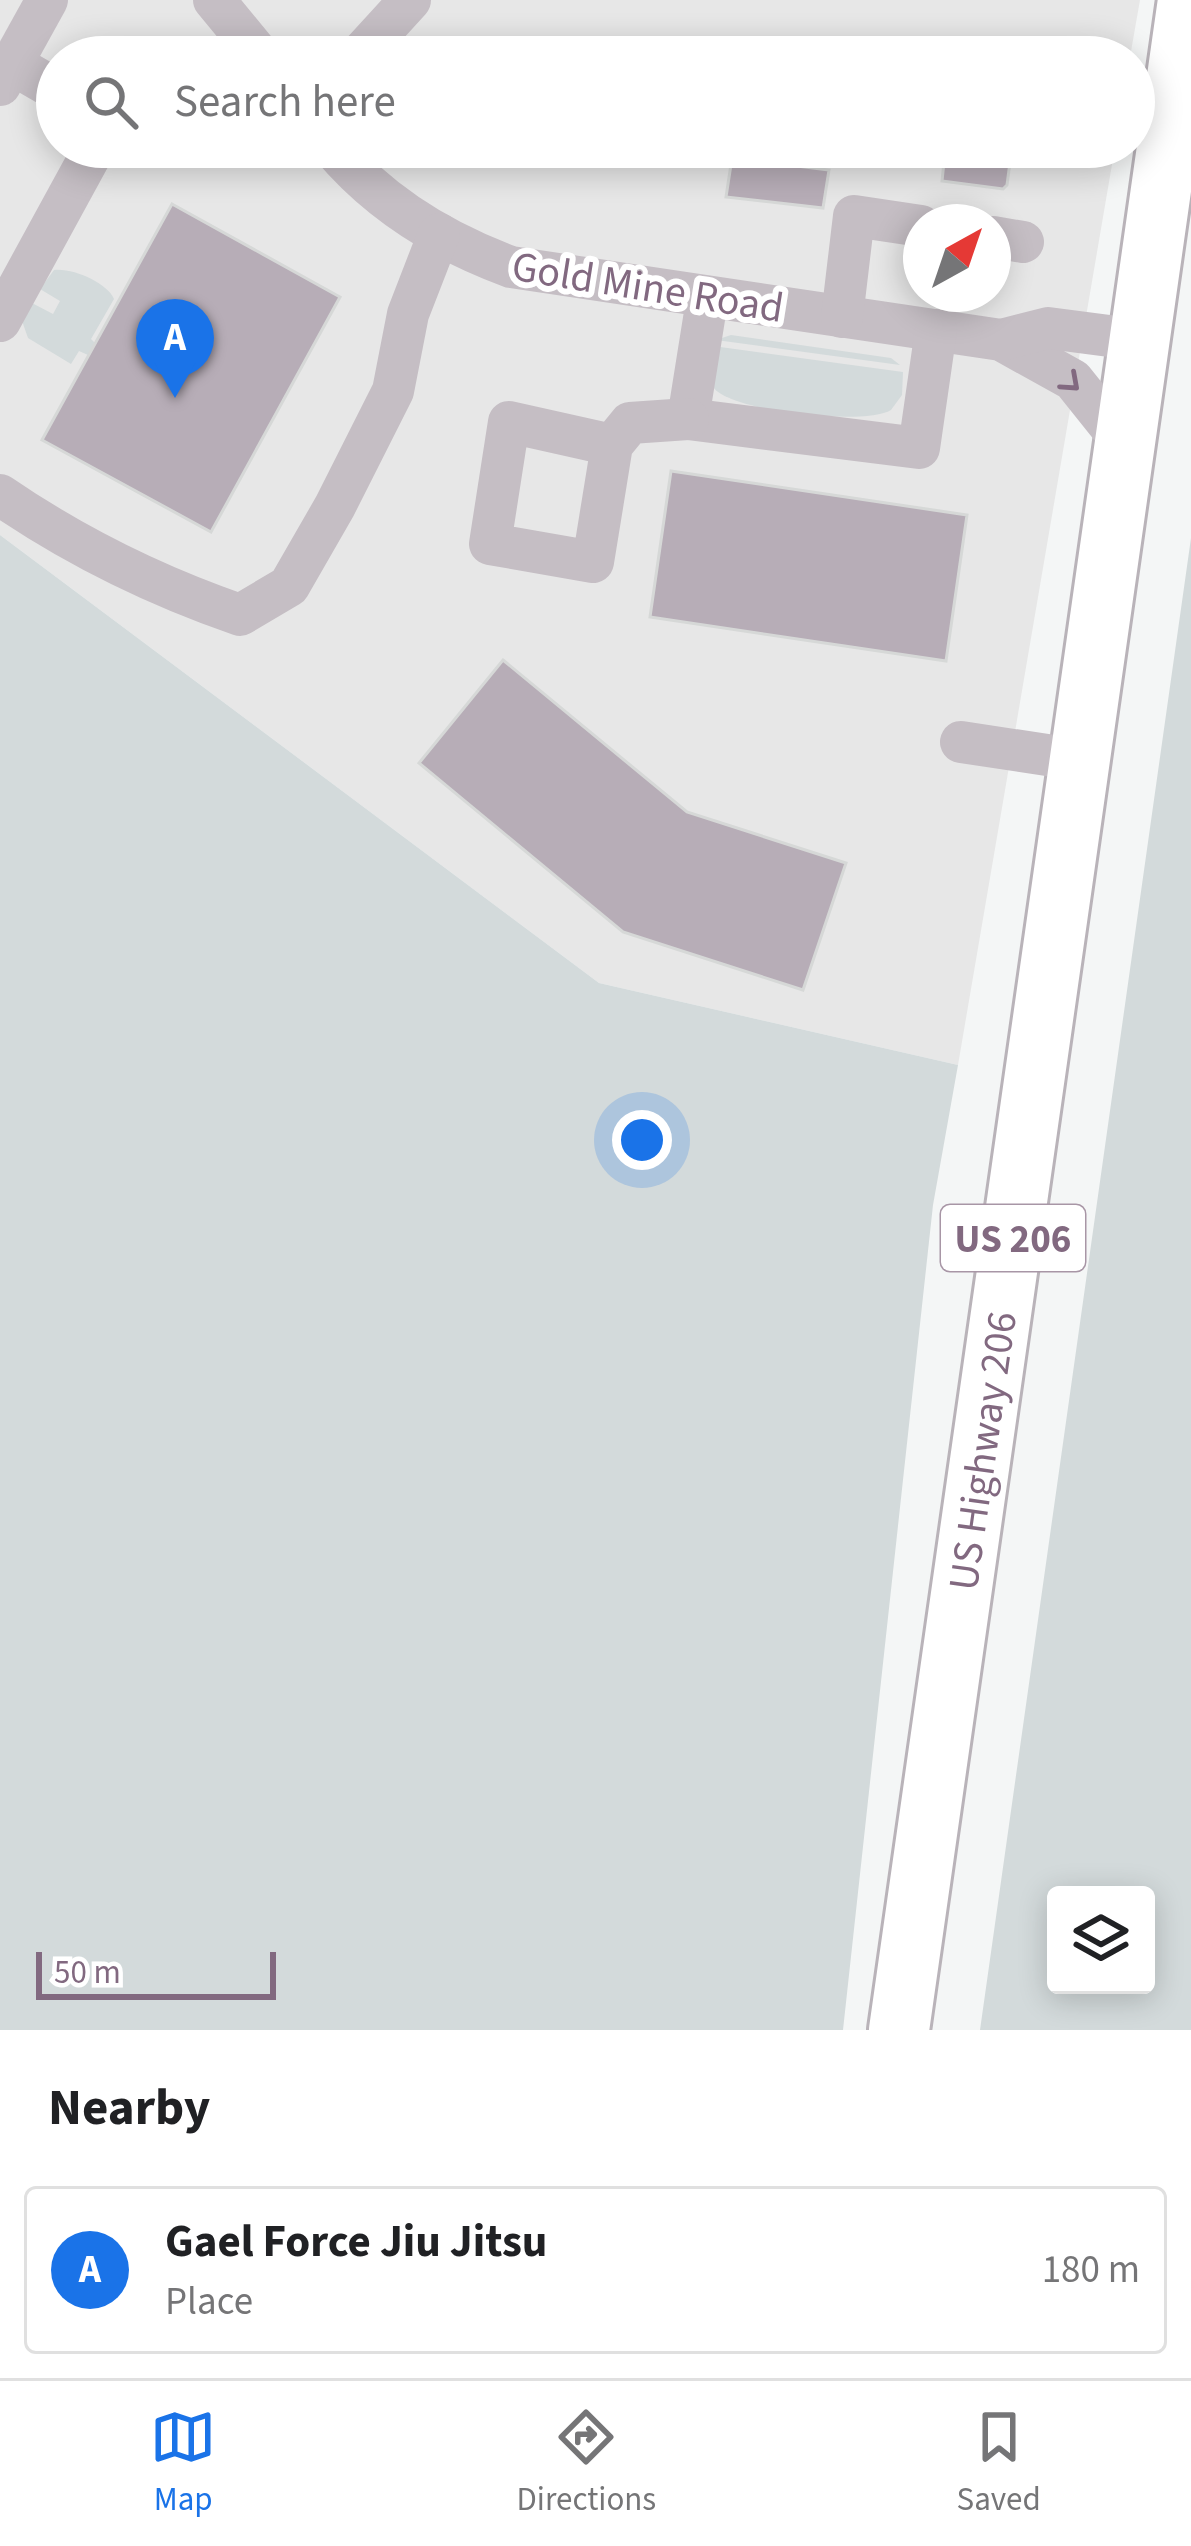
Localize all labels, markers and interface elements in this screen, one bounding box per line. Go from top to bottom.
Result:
search box [36,36,1155,168]
icon: search [78,69,144,135]
text: Search here [174,70,396,134]
north arrow [903,204,1011,312]
street label: Gold Mine Road [508,237,788,339]
pin: A [136,299,214,398]
one-way arrow [1057,369,1078,390]
your location [612,1110,672,1170]
road number: US 206 [941,1205,1085,1271]
street label: US Highway 206 [934,1308,1033,1594]
map controls [1047,1886,1155,1994]
button: layers [1047,1886,1155,1994]
scale bar [36,1946,276,1999]
text: 50 m [54,1949,121,1996]
text: Nearby [48,2072,210,2144]
text: Gael Force Jiu Jitsu [165,2210,547,2274]
text: A [79,2242,101,2298]
text: 180 m [1042,2242,1140,2298]
text: Place [165,2274,253,2330]
tab: Map [150,2404,216,2523]
tab: Directions [517,2404,656,2523]
tab: Saved [957,2404,1041,2523]

